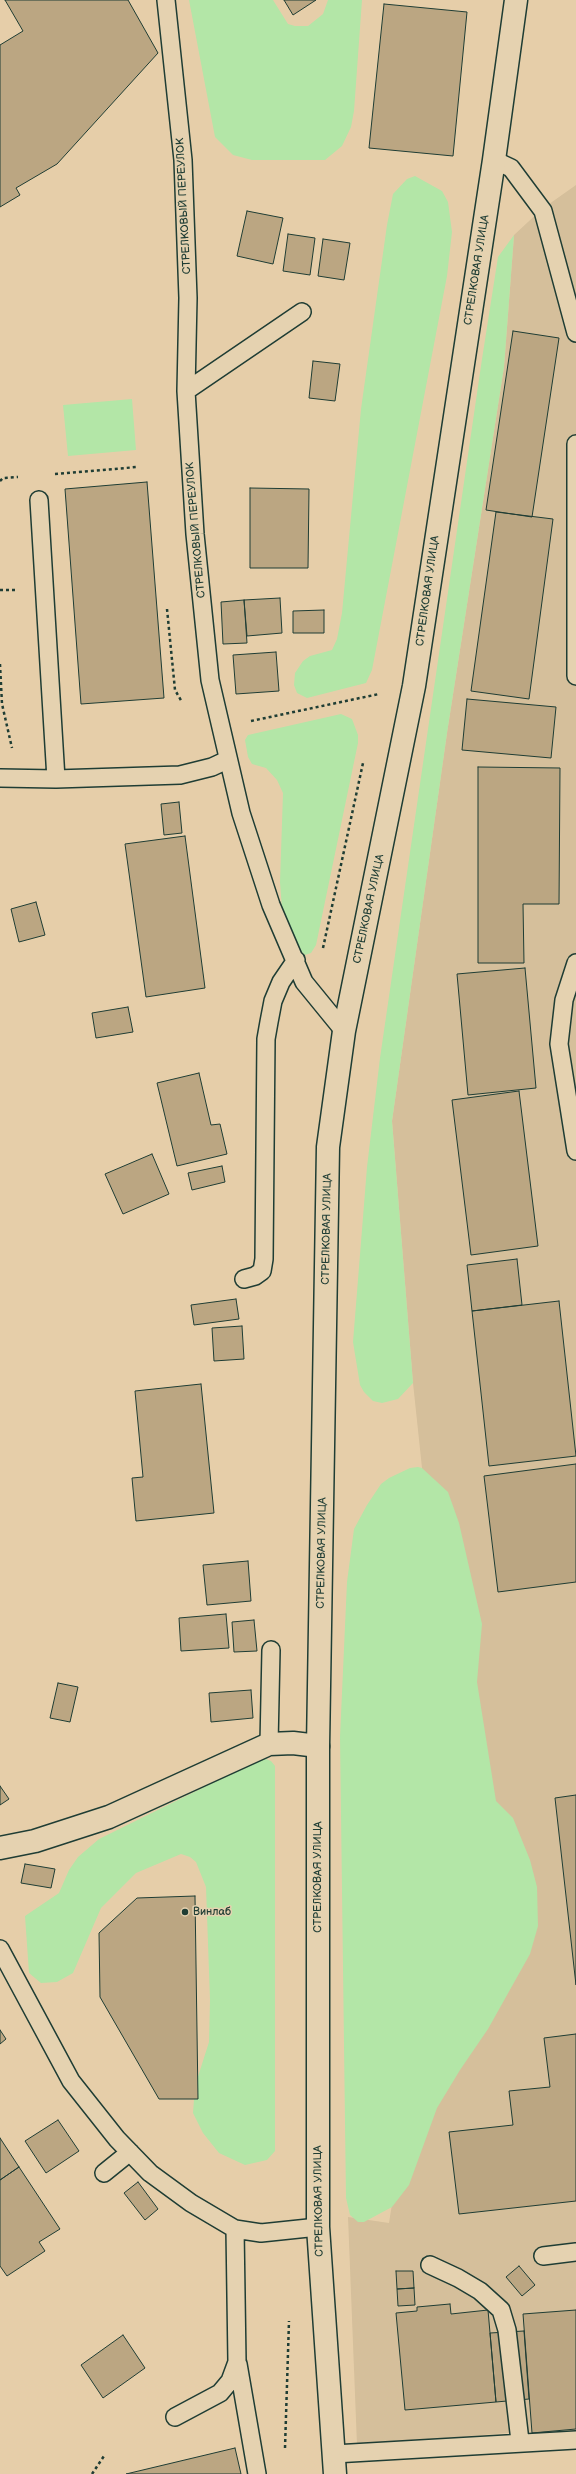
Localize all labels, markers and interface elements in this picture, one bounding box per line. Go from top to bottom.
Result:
street label: СТРЕЛКОВЫЙ ПЕРЕУЛОК [174,138,194,274]
street label: СТРЕЛКОВАЯ УЛИЦА [462,214,492,326]
street label: СТРЕЛКОВЫЙ ПЕРЕУЛОК [183,461,209,599]
street label: СТРЕЛКОВАЯ УЛИЦА [414,535,442,647]
street label: СТРЕЛКОВАЯ УЛИЦА [351,853,387,965]
street label: СТРЕЛКОВАЯ УЛИЦА [319,1173,335,1285]
street label: СТРЕЛКОВАЯ УЛИЦА [314,1497,330,1609]
street label: СТРЕЛКОВАЯ УЛИЦА [311,1821,325,1933]
place label: Винлаб [193,1905,231,1919]
marker: Винлаб [180,1907,190,1917]
street label: СТРЕЛКОВАЯ УЛИЦА [311,2145,327,2257]

